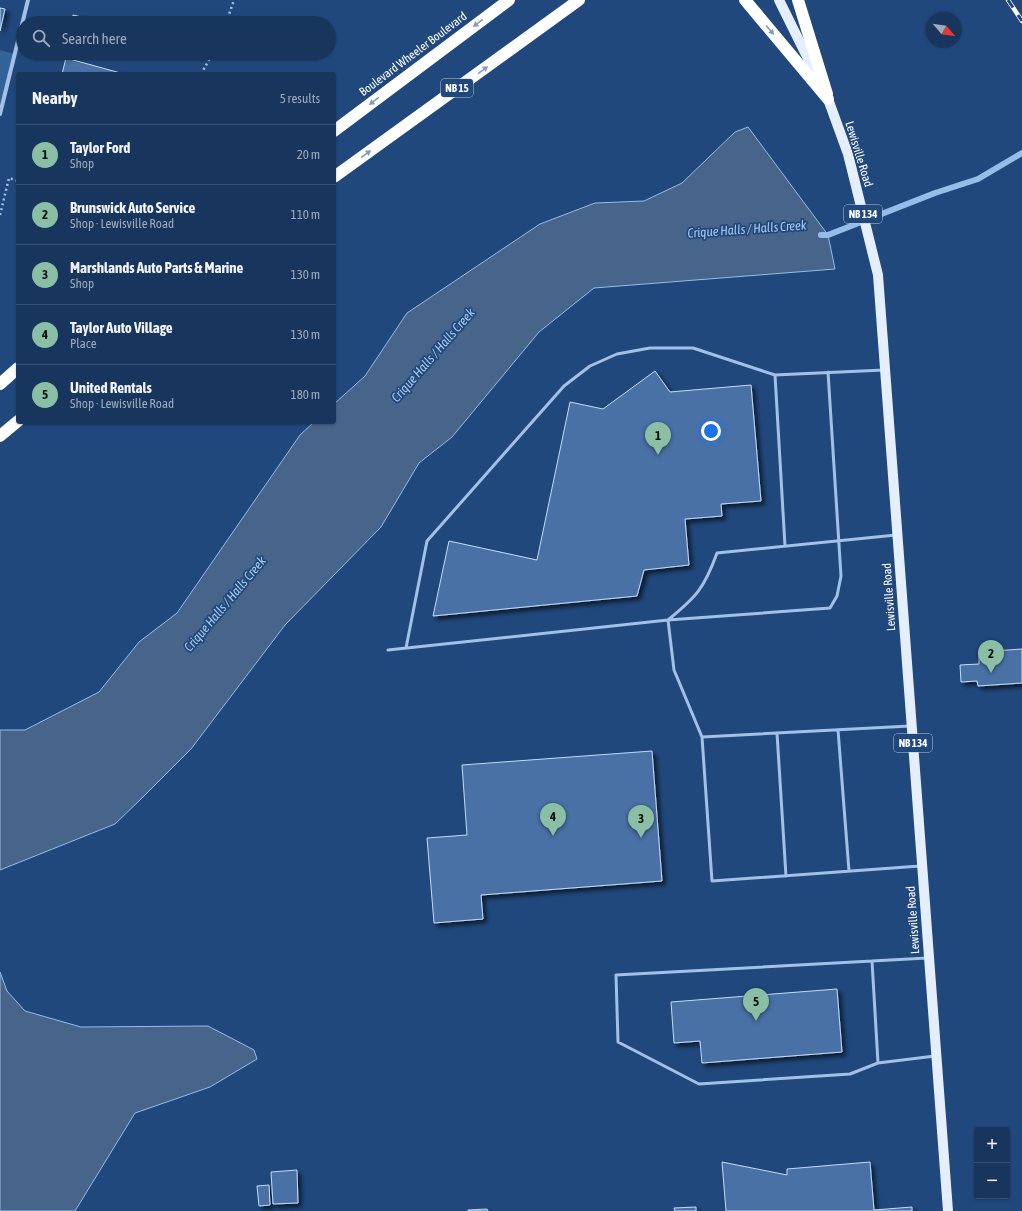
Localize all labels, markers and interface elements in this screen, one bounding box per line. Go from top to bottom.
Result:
street label: Boulevard Wheeler Boulevard [356,9,470,99]
north arrow [926,12,962,48]
search box [16,16,336,60]
one-way arrow [472,19,483,28]
one-way arrow [766,25,775,35]
icon: search [30,27,52,49]
text: Search here [62,30,127,47]
one-way arrow [477,66,488,74]
road number: NB 15 [441,79,473,97]
text: Nearby [32,88,78,108]
text: 5 results [280,91,320,106]
one-way arrow [368,97,379,105]
street label: Lewisville Road [842,119,876,189]
text: Taylor Ford [70,139,130,156]
text: 1 [42,147,48,162]
text: 20 m [297,147,320,162]
one-way arrow [360,150,371,158]
text: Shop [70,156,94,171]
text: Brunswick Auto Service [70,199,195,216]
road number: NB 134 [844,205,882,223]
text: 2 [42,207,48,222]
text: 110 m [291,207,320,222]
text: Shop · Lewisville Road [70,216,174,231]
water label: Crique Halls / Halls Creek [687,217,807,241]
text: Marshlands Auto Parts & Marine [70,259,243,276]
text: 3 [42,267,48,282]
text: 130 m [291,267,320,282]
text: Shop [70,276,94,291]
water label: Crique Halls / Halls Creek [388,305,478,405]
text: Taylor Auto Village [70,319,173,336]
text: 4 [42,327,48,342]
text: 130 m [291,327,320,342]
text: Place [70,336,97,351]
text: United Rentals [70,379,152,396]
text: 5 [42,387,48,402]
text: 180 m [291,387,320,402]
text: Shop · Lewisville Road [70,396,174,411]
your location [701,421,721,441]
pin: 1 [645,422,671,455]
water label: Crique Halls / Halls Creek [181,553,269,654]
street label: Lewisville Road [880,563,898,631]
pin: 2 [978,640,1004,673]
road number: NB 134 [894,734,932,752]
pin: 4 [540,803,566,836]
pin: 3 [628,805,654,838]
street label: Lewisville Road [904,886,922,954]
pin: 5 [743,988,769,1021]
map controls [974,1127,1010,1199]
button: + [974,1127,1010,1163]
button: − [974,1163,1010,1199]

